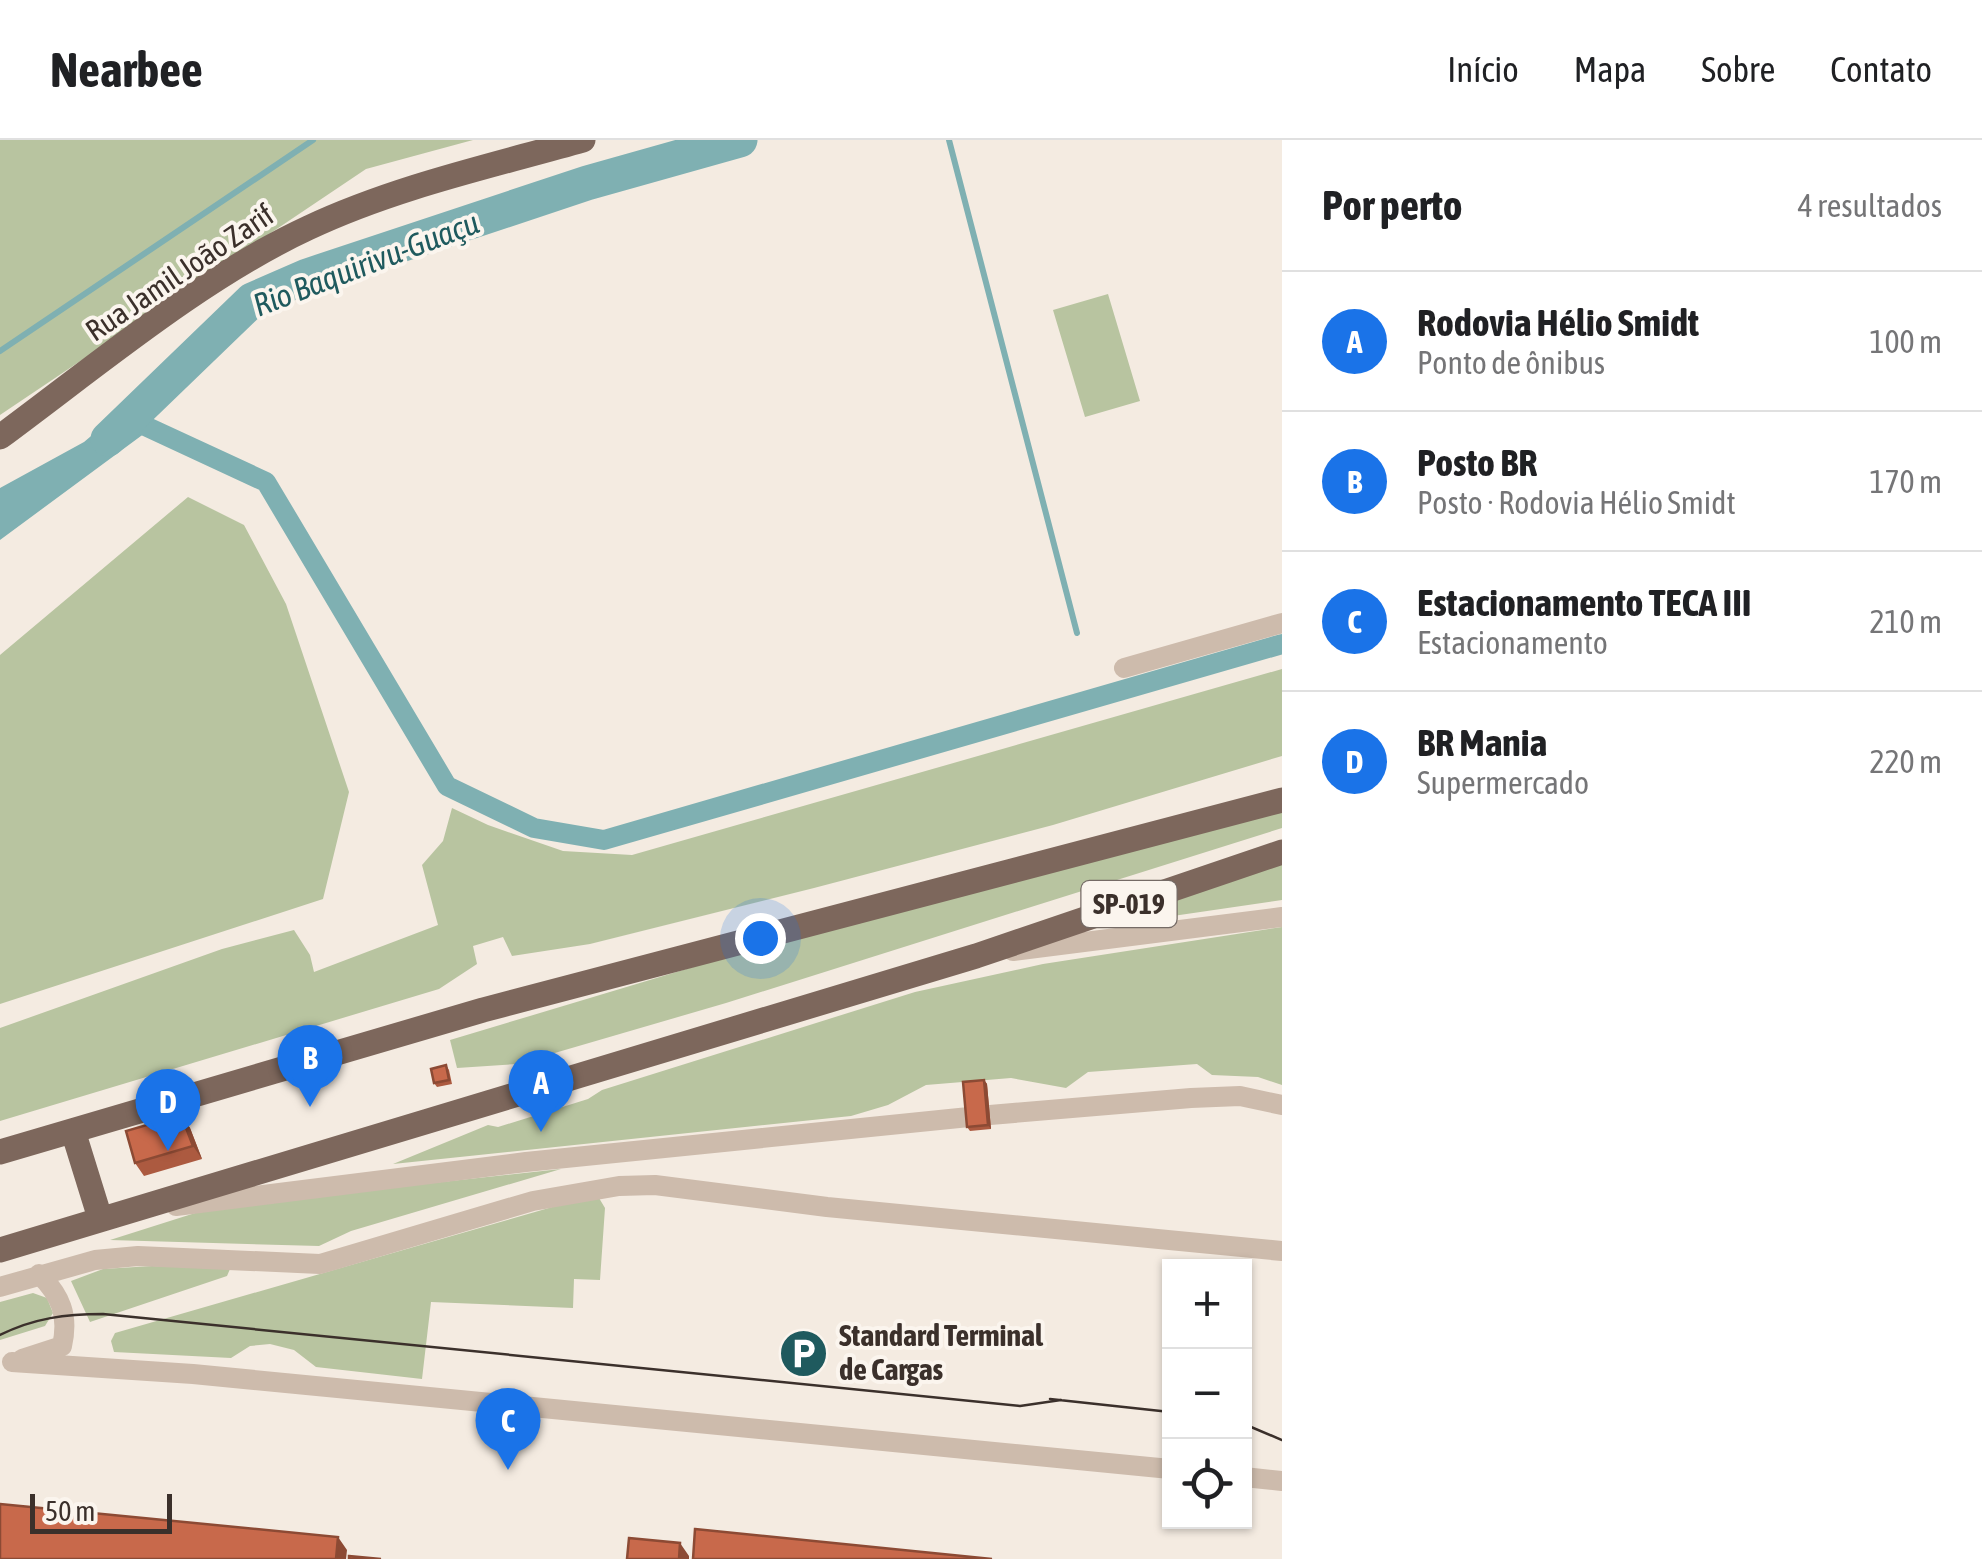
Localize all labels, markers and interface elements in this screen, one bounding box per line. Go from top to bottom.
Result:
text: Nearbee [50,42,203,97]
text: Início [1447,49,1519,89]
text: Mapa [1574,49,1646,89]
text: Sobre [1701,49,1775,89]
text: Contato [1830,49,1932,89]
text: Por perto [1322,181,1462,229]
text: 4 resultados [1798,187,1942,224]
street label: Rua Jamil João Zarif [79,197,280,347]
water label: Rio Baquirivu-Guaçu [248,203,484,324]
text: Rodovia Hélio Smidt [1417,301,1699,344]
text: A [1347,323,1362,360]
text: 100 m [1869,323,1942,360]
text: Ponto de ônibus [1417,344,1605,381]
text: Posto BR [1417,441,1537,484]
text: B [1347,463,1362,500]
text: 170 m [1869,463,1942,500]
text: Posto · Rodovia Hélio Smidt [1417,484,1736,521]
text: Estacionamento TECA III [1417,581,1752,624]
text: C [1347,603,1362,640]
text: 210 m [1869,603,1942,640]
text: Estacionamento [1417,624,1608,661]
text: BR Mania [1417,721,1547,764]
text: D [1346,743,1363,780]
text: 220 m [1869,743,1942,780]
text: Supermercado [1417,764,1589,801]
road number: SP-019 [1082,881,1176,927]
your location [735,913,786,964]
pin: B [278,1024,342,1107]
pin: A [508,1050,574,1132]
pin: D [136,1068,200,1151]
map controls [1162,1259,1252,1529]
button: + [1162,1259,1252,1349]
place label: Standard Terminal de Cargas [839,1318,1044,1386]
parking icon: Standard Terminal de Cargas [778,1327,830,1379]
button: − [1162,1349,1252,1439]
pin: C [476,1388,540,1470]
button: locate [1162,1439,1252,1529]
scale bar [30,1489,172,1534]
text: 50 m [45,1495,95,1527]

